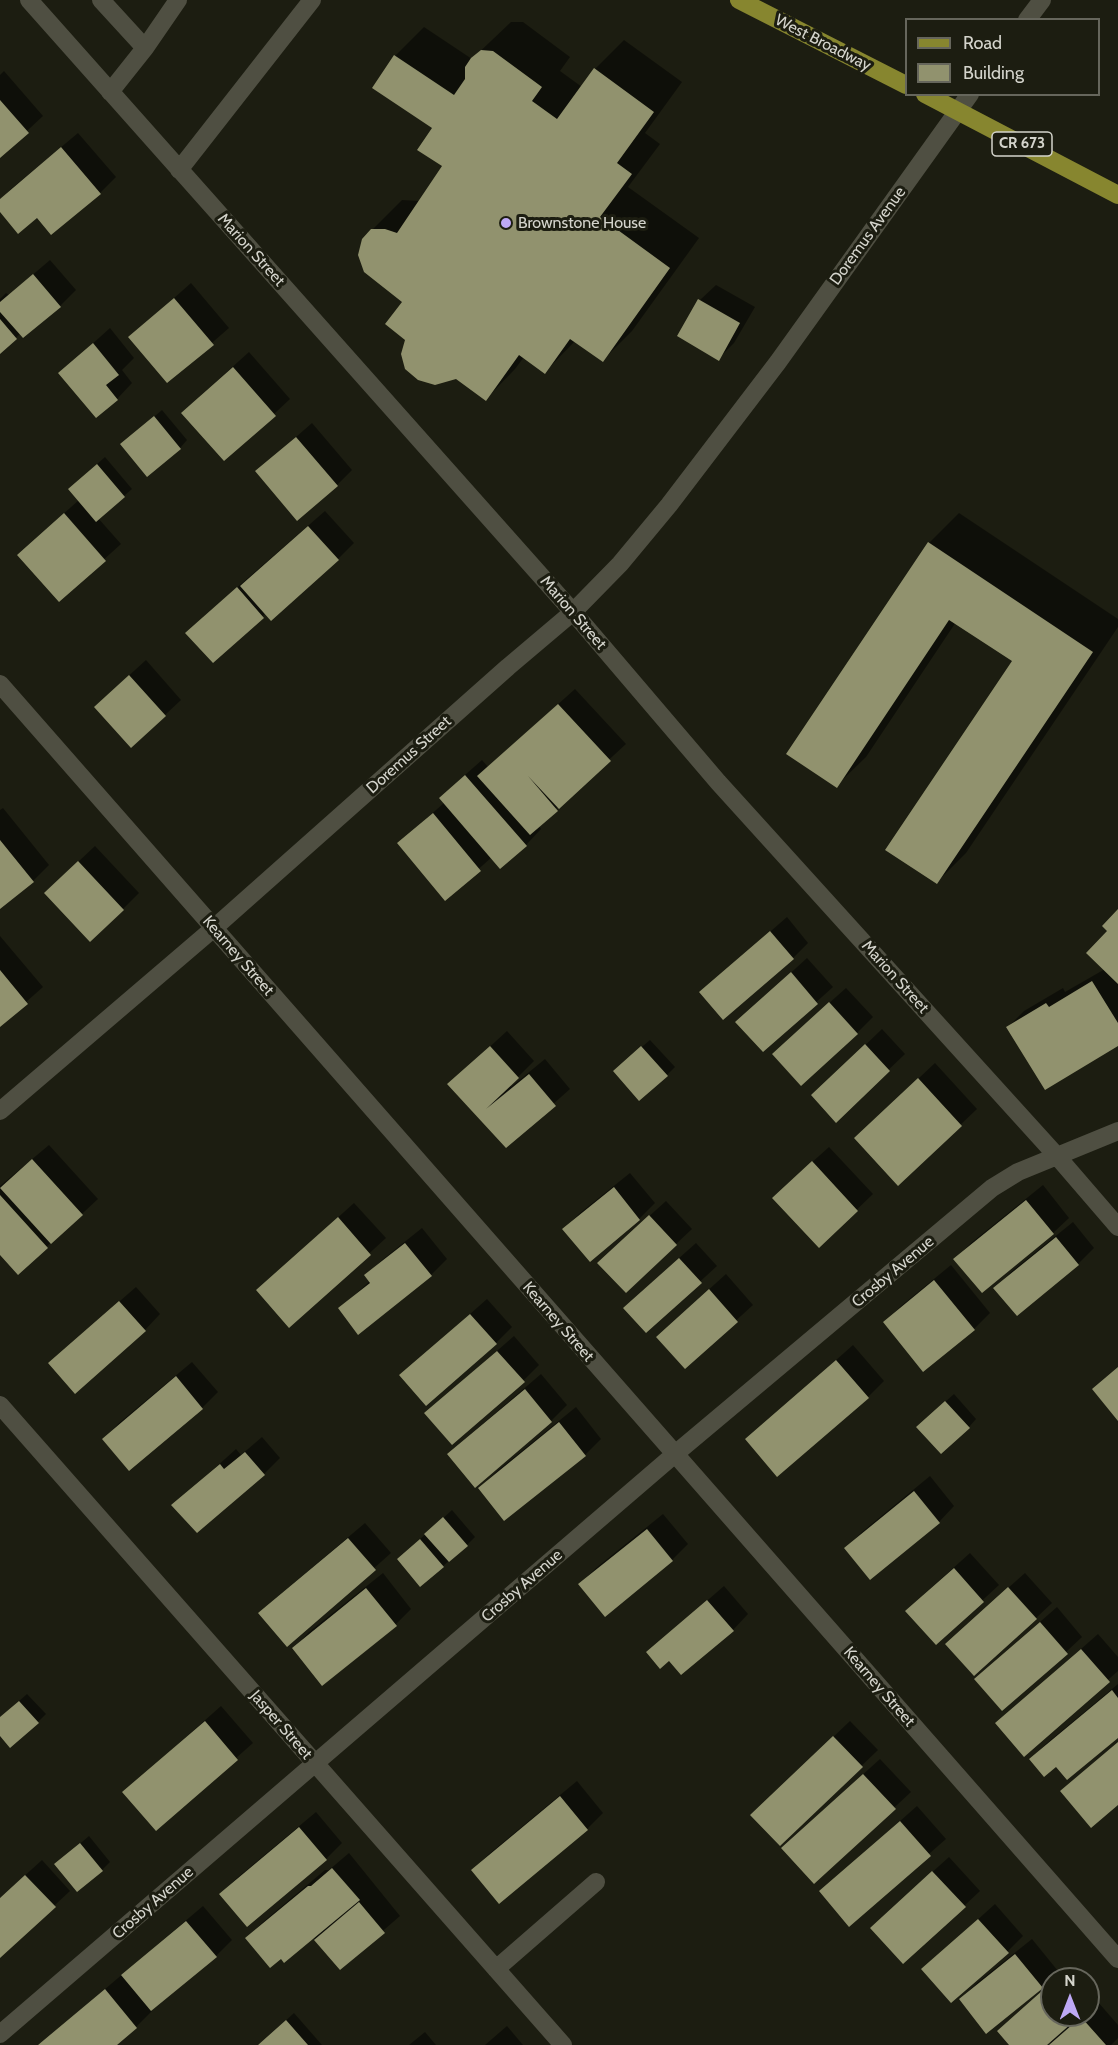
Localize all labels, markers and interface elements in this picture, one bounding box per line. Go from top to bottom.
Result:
street label: West Broadway [772,11,874,75]
legend [905,18,1100,96]
text: Road [963,32,1002,54]
text: Building [963,62,1024,84]
road number: CR 673 [992,132,1052,156]
street label: Doremus Avenue [826,183,910,289]
street label: Marion Street [213,210,289,290]
place label: Brownstone House [518,213,646,233]
marker: Brownstone House [499,216,513,230]
street label: Marion Street [536,572,610,654]
street label: Doremus Street [363,712,455,798]
street label: Kearney Street [198,912,278,1000]
street label: Marion Street [857,937,933,1017]
street label: Crosby Avenue [848,1232,938,1312]
street label: Kearney Street [518,1278,598,1366]
street label: Crosby Avenue [478,1546,566,1626]
street label: Kearney Street [839,1643,919,1731]
street label: Jasper Street [246,1687,316,1763]
street label: Crosby Avenue [109,1863,197,1943]
north arrow [1040,1967,1100,2027]
text: N [1064,1971,1076,1990]

